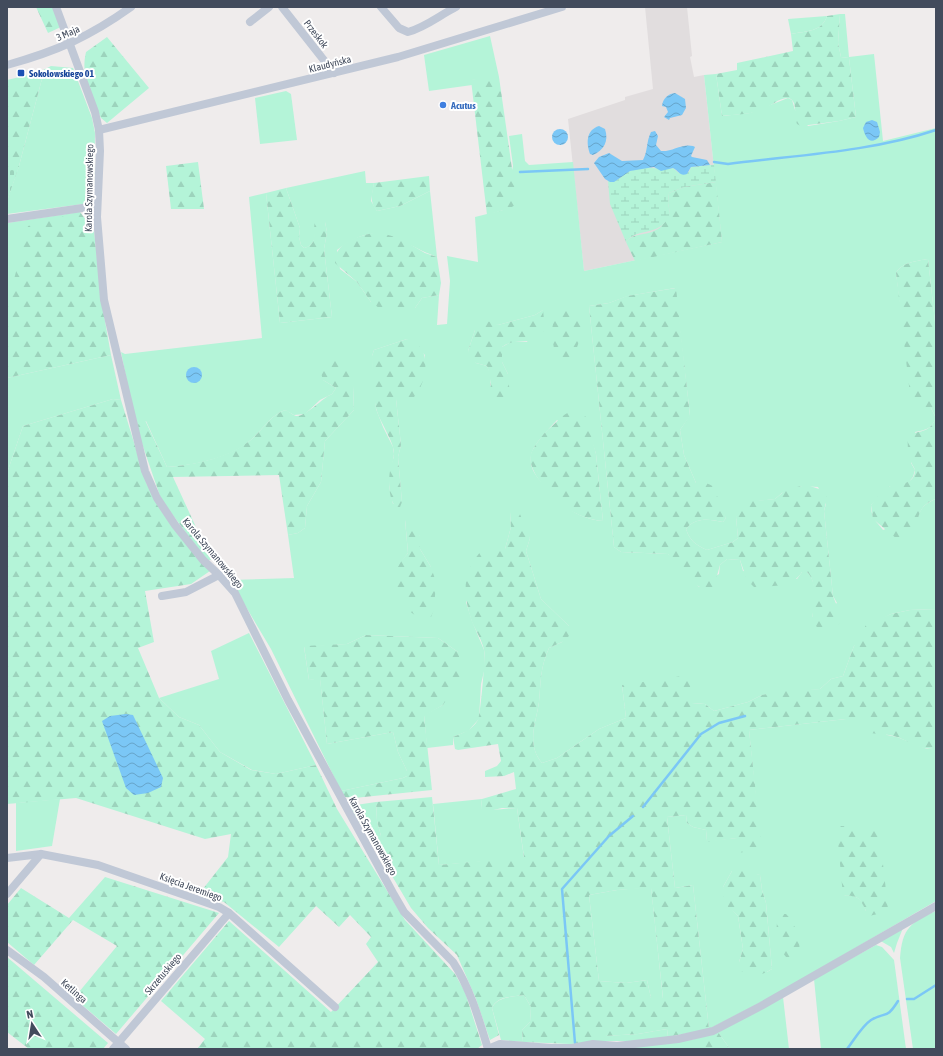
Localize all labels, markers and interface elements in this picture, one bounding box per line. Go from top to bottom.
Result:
street label: Przeskok [302,18,331,51]
street label: 3 Maja [55,23,82,43]
street label: Klaudyńska [308,53,353,75]
marker: Sokołowskiego 01 [16,68,26,78]
place label: Sokołowskiego 01 [29,68,95,79]
marker: Acutus [438,100,448,110]
place label: Acutus [450,100,476,111]
street label: Karola Szymanowskiego [83,144,95,232]
street label: Karola Szymanowskiego [180,516,246,591]
street label: Karola Szymanowskiego [347,795,399,877]
street label: Księcia Jeremiego [158,871,224,903]
street label: Skrzetuskiego [143,951,184,997]
street label: Ketlinga [59,977,89,1005]
north arrow [12,1004,52,1044]
text: N [25,1008,34,1021]

